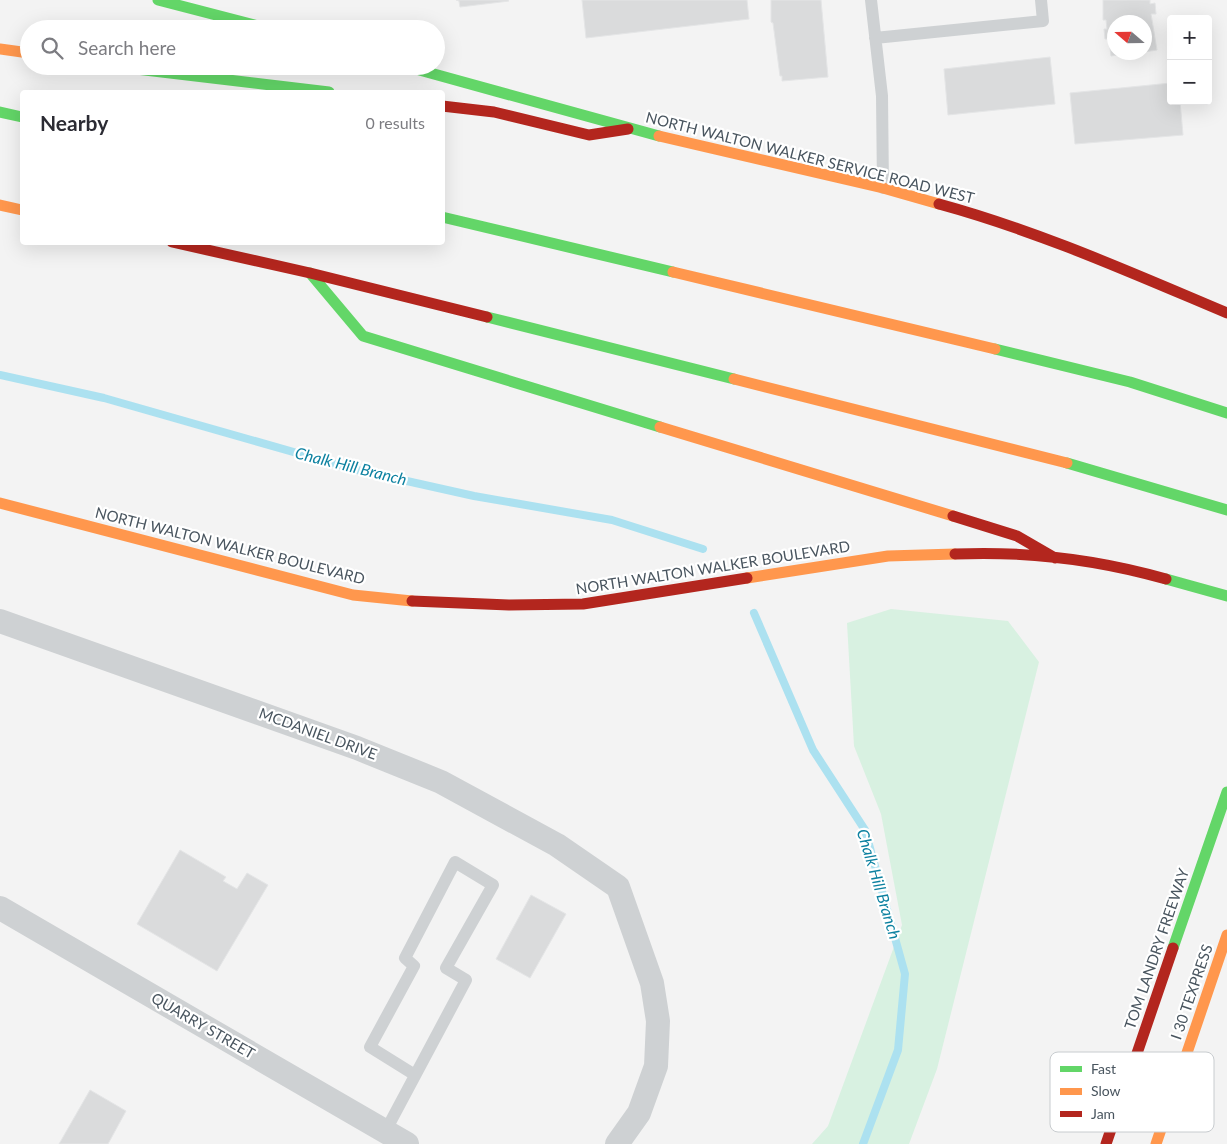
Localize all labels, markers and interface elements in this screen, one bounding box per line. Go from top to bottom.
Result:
north arrow [1107,15,1152,60]
map controls [1167,15,1212,105]
button: + [1167,15,1212,60]
search box [20,20,445,75]
icon: search [38,34,66,62]
text: Search here [78,36,176,59]
button: − [1167,60,1212,105]
street label: NORTH WALTON WALKER SERVICE ROAD WEST [644,107,977,207]
text: Nearby [40,110,108,135]
text: 0 results [365,113,425,132]
water label: Chalk Hill Branch [293,442,409,489]
street label: NORTH WALTON WALKER BOULEVARD [94,503,367,587]
street label: NORTH WALTON WALKER BOULEVARD [575,536,851,598]
street label: MCDANIEL DRIVE [257,703,380,763]
water label: Chalk Hill Branch [854,826,905,941]
street label: TOM LANDRY FREEWAY [1120,865,1192,1032]
street label: I 30 TEXPRESS [1166,942,1216,1042]
street label: QUARRY STREET [149,988,259,1062]
legend [1050,1052,1214,1132]
text: Fast [1091,1060,1116,1077]
text: Slow [1091,1082,1121,1099]
text: Jam [1091,1105,1115,1122]

